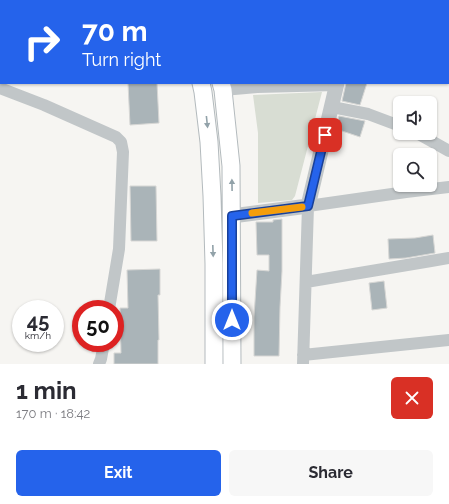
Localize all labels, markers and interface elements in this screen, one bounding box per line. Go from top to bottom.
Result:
text: 70 m [82,15,148,48]
icon: right [16,16,68,68]
text: Turn right [82,49,161,70]
map controls [393,96,437,192]
button: sound [393,96,437,140]
one-way arrow [203,116,210,128]
pin [308,118,342,152]
icon: arrive [314,124,336,146]
button: search [393,148,437,192]
one-way arrow [229,178,235,191]
one-way arrow [210,245,217,257]
position arrow [211,299,253,341]
speed limit sign: 50 [72,300,124,352]
text: 45 [27,309,49,333]
text: km/h [25,330,51,341]
text: 1 min [16,376,77,405]
button: close [391,377,433,419]
text: 170 m · 18:42 [16,406,90,421]
button: Exit [16,450,221,496]
button: Share [229,450,433,496]

